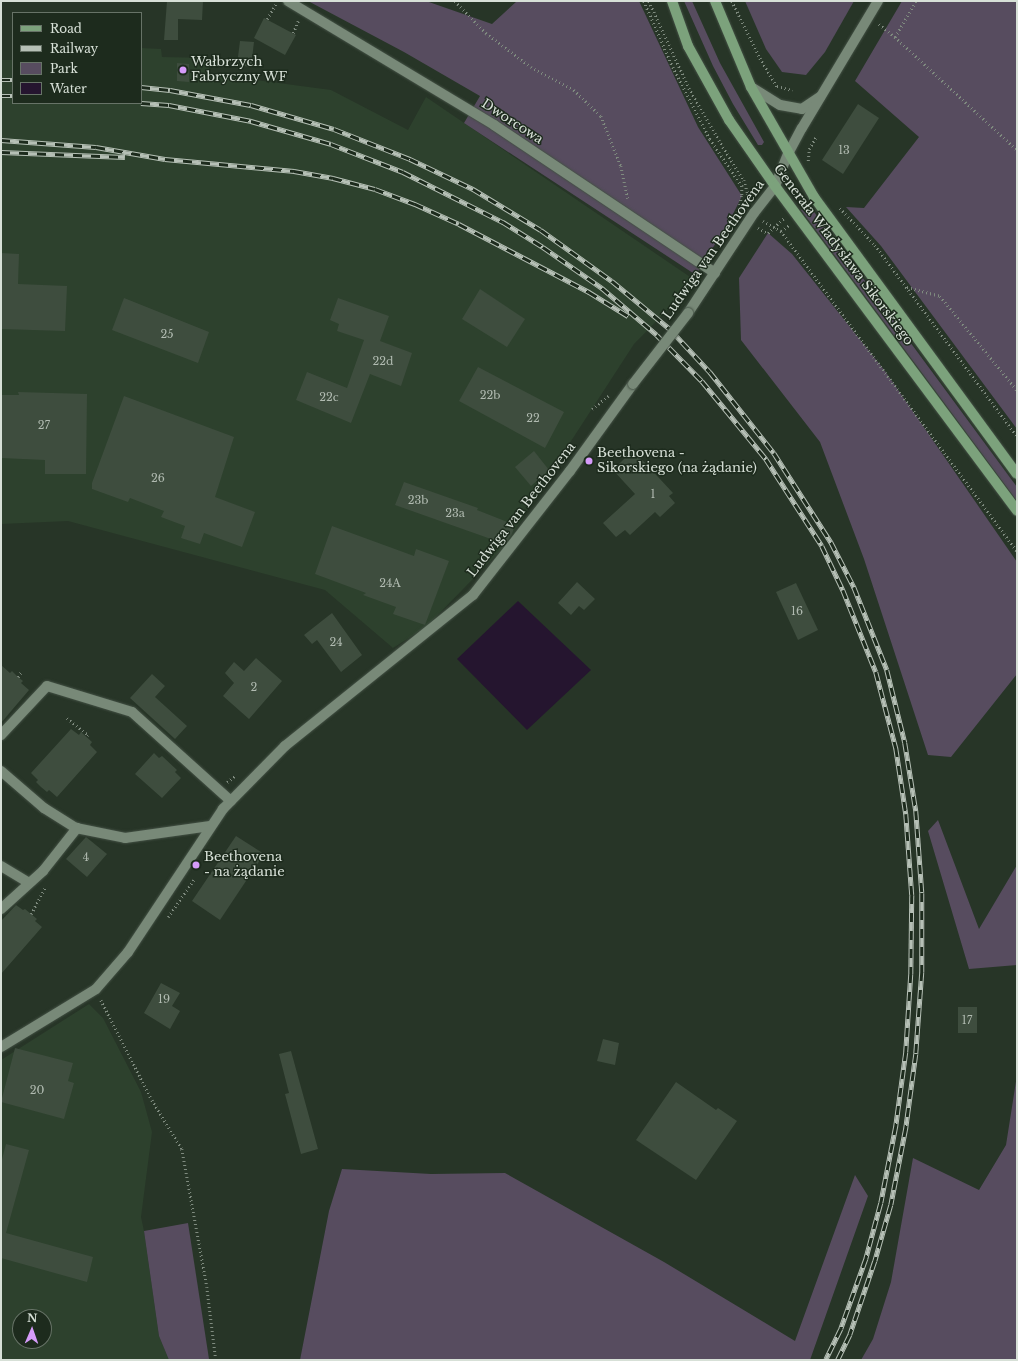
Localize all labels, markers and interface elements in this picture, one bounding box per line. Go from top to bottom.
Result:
legend [12,12,142,104]
text: Road [50,21,82,36]
text: Railway [50,41,98,56]
place label: Wałbrzych Fabryczny WF [191,55,288,86]
text: Park [50,61,78,76]
marker: Wałbrzych Fabryczny WF [178,65,188,75]
text: Water [50,81,87,96]
street label: Dworcowa [478,96,546,148]
house number: 13 [838,143,850,157]
street label: Generała Władysława Sikorskiego [769,161,917,349]
street label: Ludwiga van Beethovena [660,177,768,323]
house number: 25 [160,327,174,341]
house number: 22d [373,354,393,368]
house number: 22b [480,388,500,402]
house number: 22c [319,390,339,404]
house number: 22 [526,411,540,425]
house number: 27 [38,418,50,432]
street label: Ludwiga van Beethovena [464,439,580,581]
place label: Beethovena - Sikorskiego (na żądanie) [597,446,757,477]
marker: Beethovena - Sikorskiego (na żądanie) [584,456,594,466]
house number: 26 [151,471,165,485]
house number: 1 [651,487,655,501]
house number: 23b [408,493,428,507]
house number: 23a [445,506,465,520]
house number: 24A [379,576,401,590]
house number: 16 [791,604,803,618]
house number: 24 [329,635,343,649]
house number: 2 [251,680,257,694]
house number: 4 [83,850,89,864]
place label: Beethovena - na żądanie [204,850,285,881]
marker: Beethovena - na żądanie [191,860,201,870]
house number: 19 [158,992,170,1006]
house number: 17 [962,1013,972,1027]
house number: 20 [30,1083,44,1097]
north arrow [12,1309,52,1349]
text: N [27,1311,38,1325]

